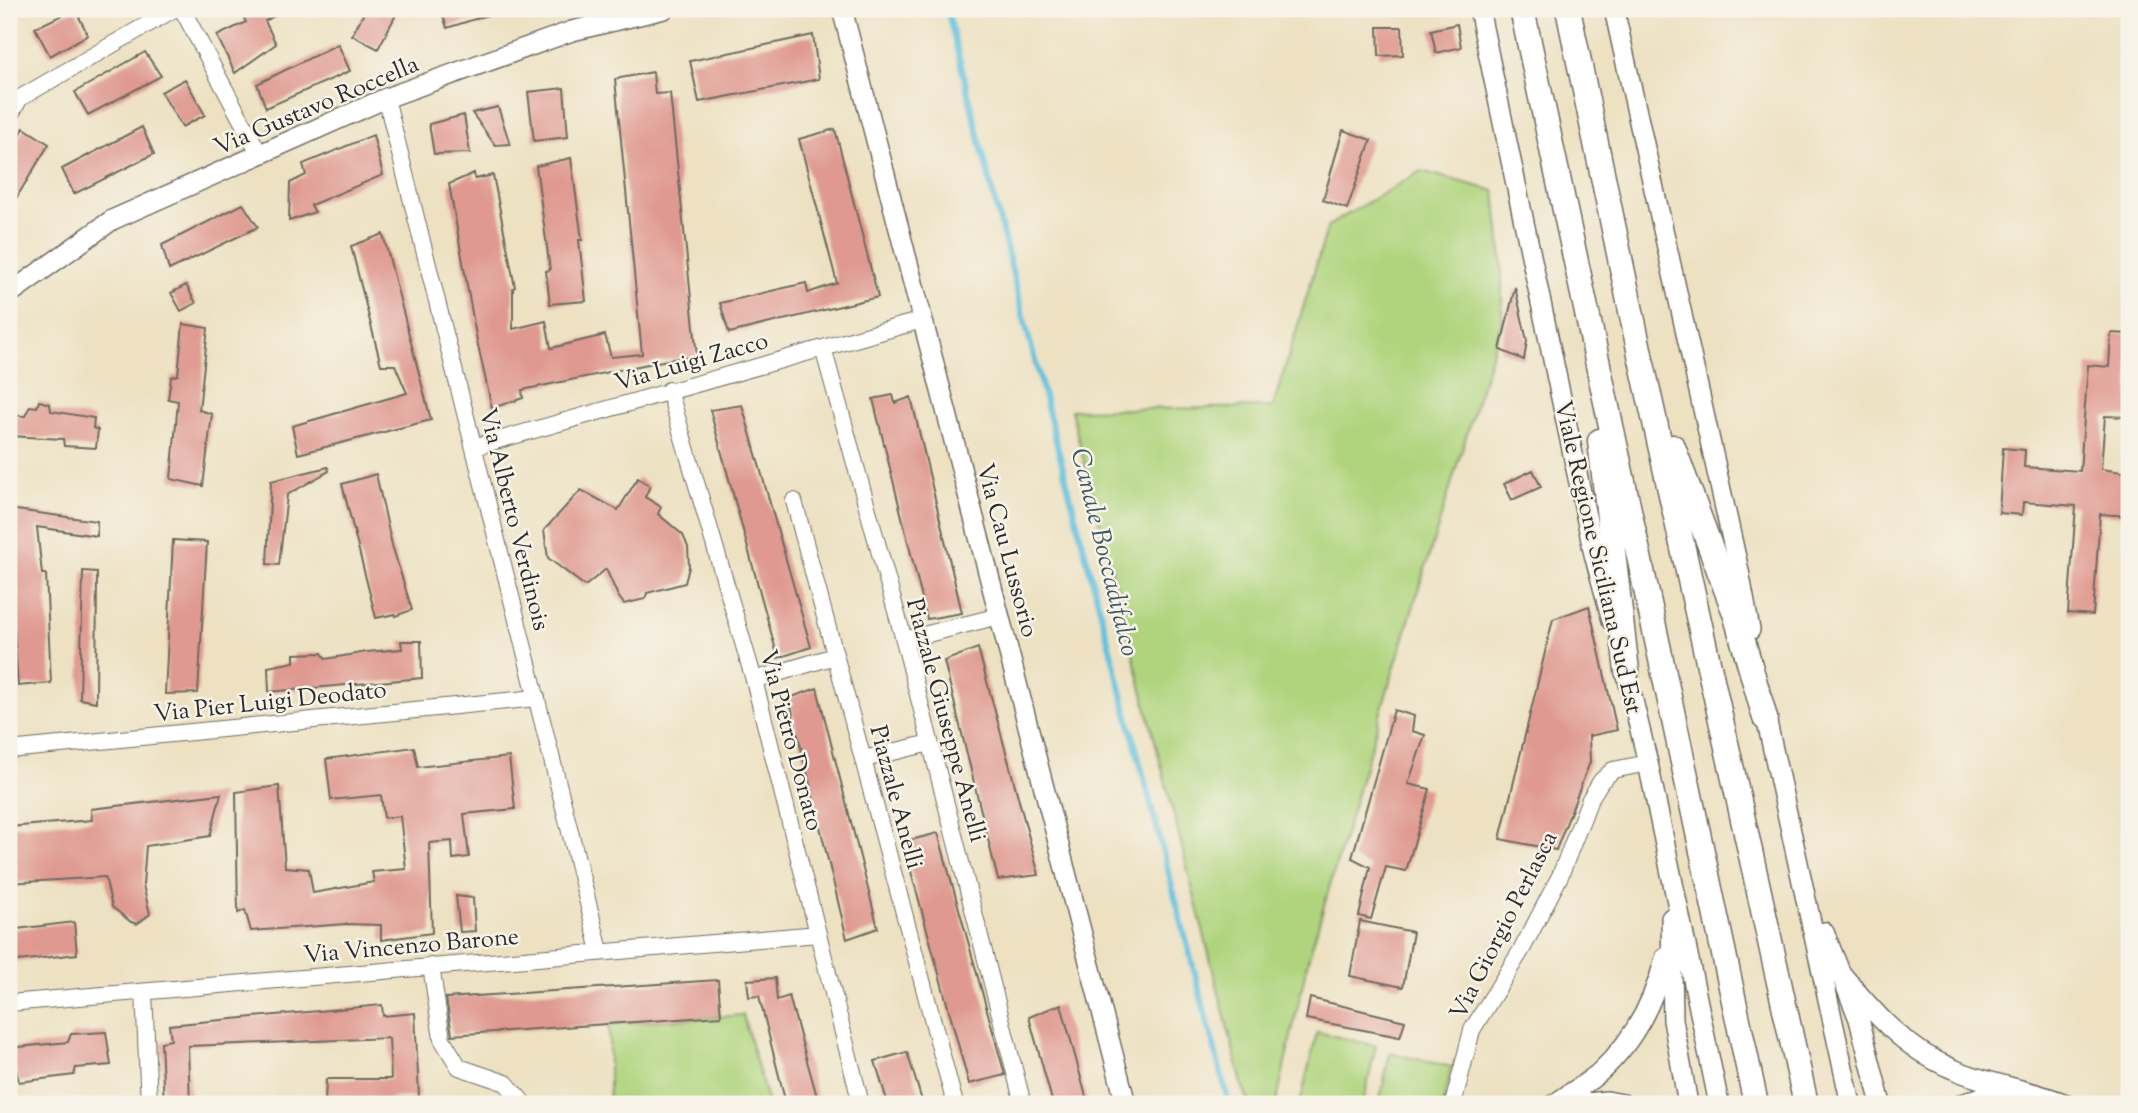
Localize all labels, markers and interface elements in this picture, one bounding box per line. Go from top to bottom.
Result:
street label: Via Gustavo Roccella [209,48,425,165]
street label: Via Luigi Zacco [611,325,772,401]
street label: Viale Regione Siciliana Sud Est [1544,397,1650,717]
street label: Via Alberto Verdinois [469,405,557,634]
water label: Canale Boccadifalco [1060,445,1147,660]
street label: Via Cau Lussorio [967,460,1046,641]
street label: Piazzale Giuseppe Anelli [896,595,994,846]
street label: Via Pietro Donato [750,646,831,835]
street label: Via Pier Luigi Deodato [152,674,388,732]
street label: Piazzale Anelli [860,722,931,873]
street label: Via Giorgio Perlasca [1442,826,1567,1026]
street label: Via Vincenzo Barone [302,921,520,973]

